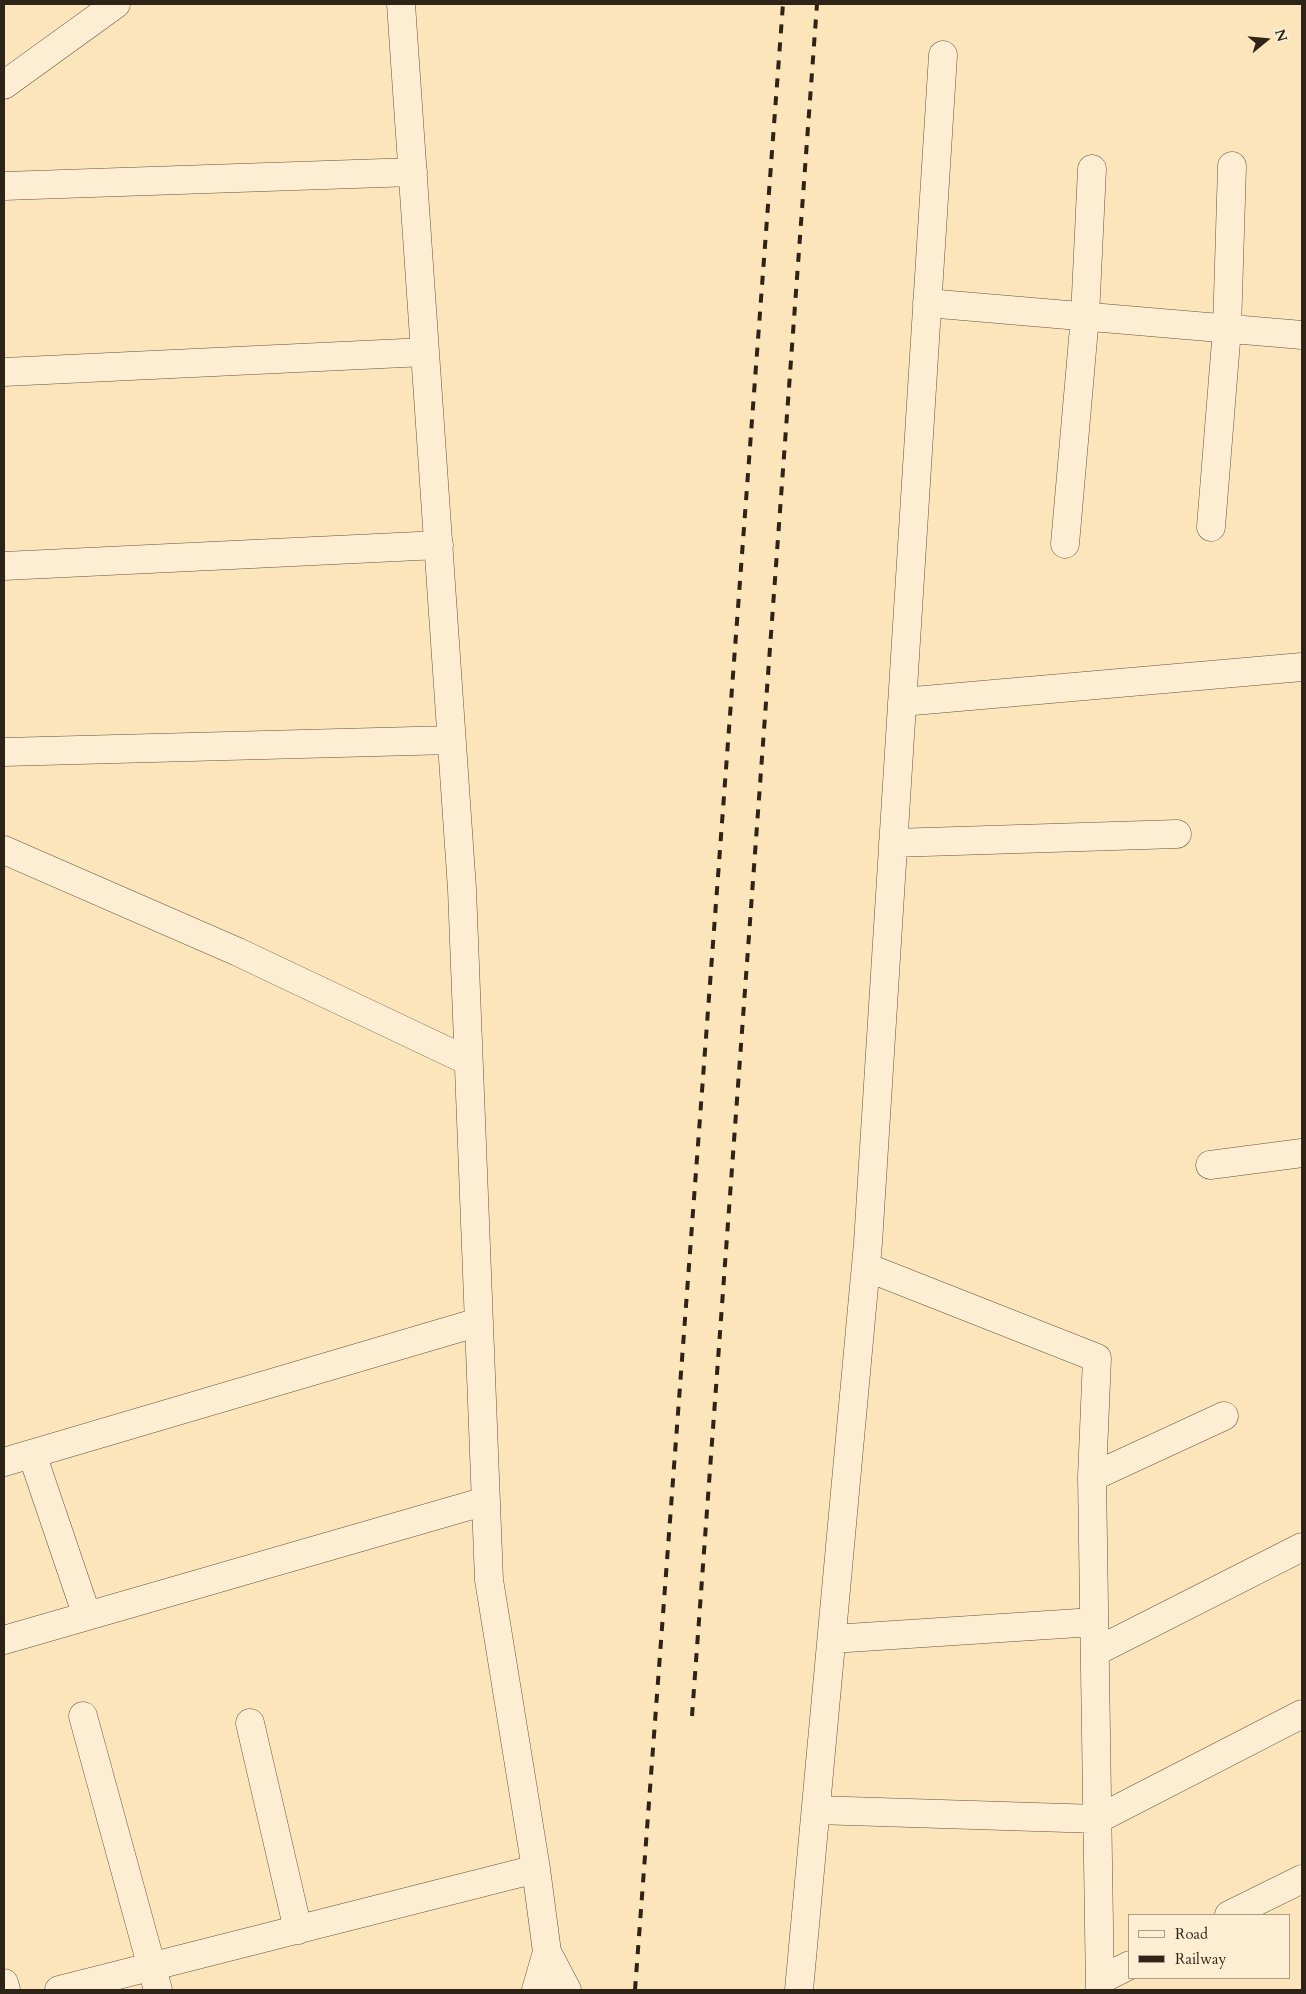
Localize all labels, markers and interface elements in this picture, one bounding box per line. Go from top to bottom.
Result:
north arrow [1241,15,1291,65]
text: N [1270,27,1292,44]
legend [1128,1914,1291,1979]
text: Road [1175,1924,1208,1944]
text: Railway [1175,1949,1226,1969]

